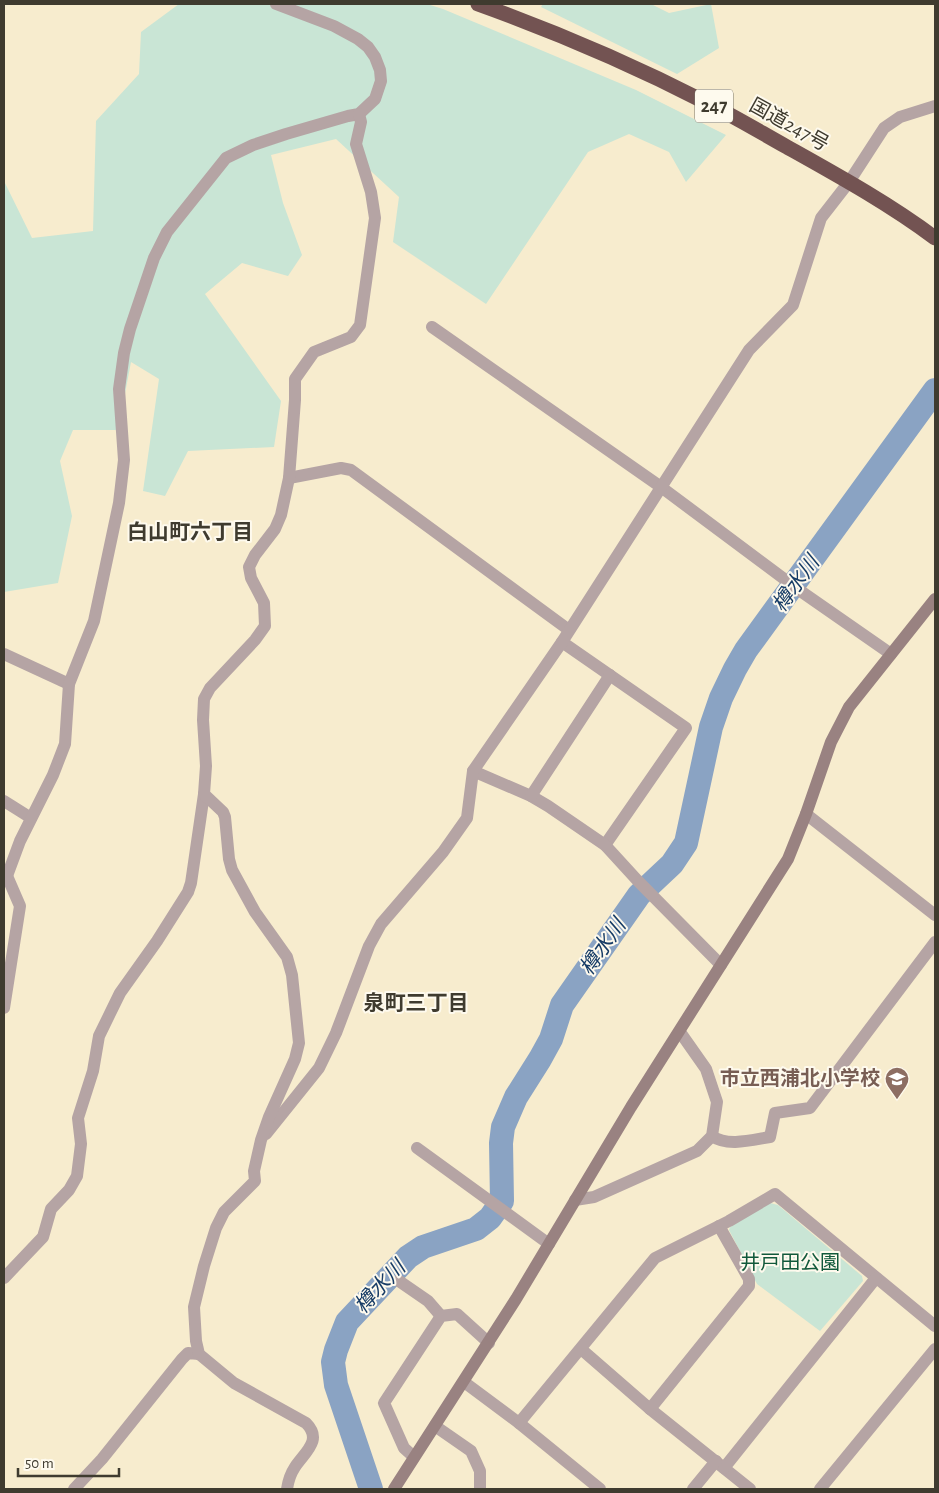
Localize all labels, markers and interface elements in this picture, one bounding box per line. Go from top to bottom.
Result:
road number: 247 [695,90,733,122]
street label: 国道247号 [746,94,832,155]
district label: 白山町六丁目 [127,521,253,543]
water label: 樽水川 [768,550,824,616]
water label: 樽水川 [576,913,631,979]
district label: 泉町三丁目 [364,992,469,1014]
school or university icon: 市立西浦北小学校 [884,1066,910,1100]
place label: 市立西浦北小学校 [720,1067,880,1089]
park label: 井戸田公園 [740,1252,840,1273]
water label: 樽水川 [350,1255,411,1317]
scale bar [18,1446,119,1478]
text: 50 m [25,1456,54,1471]

